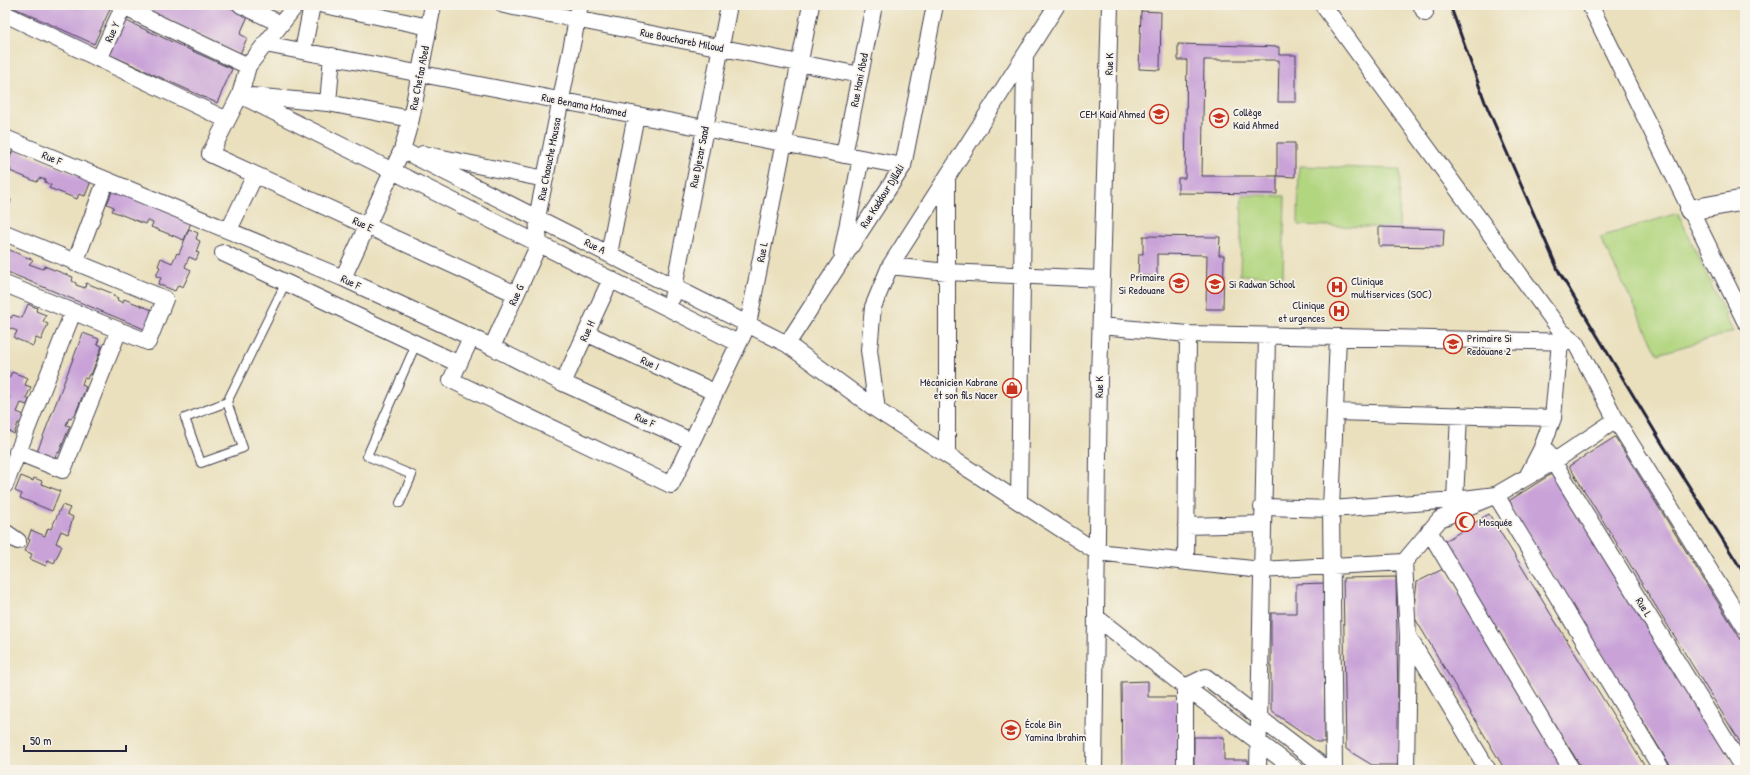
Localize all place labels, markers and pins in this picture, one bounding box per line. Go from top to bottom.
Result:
school or university icon: CEM Kaid Ahmed [1148,103,1170,125]
place label: Collège Kaid Ahmed [1233,105,1279,132]
place label: CEM Kaid Ahmed [1080,107,1146,121]
school or university icon: Collège Kaid Ahmed [1208,107,1230,129]
place label: Primaire Si Redouane [1119,270,1166,297]
school or university icon: Primaire Si Redouane [1168,272,1190,294]
school or university icon: Si Radwan School [1204,273,1226,295]
place label: Clinique multiservices (SOC) [1351,274,1432,301]
hospital icon: Clinique multiservices (SOC) [1326,276,1348,298]
place label: Si Radwan School [1229,277,1295,291]
place label: Clinique et urgences [1279,298,1326,325]
hospital icon: Clinique et urgences [1328,300,1350,322]
place label: Primaire Si Redouane 2 [1467,331,1512,358]
school or university icon: Primaire Si Redouane 2 [1442,333,1464,355]
place label: Mécanicien Kabrane et son fils Nacer [920,375,999,402]
shop icon: Mécanicien Kabrane et son fils Nacer [1001,377,1023,399]
mosque icon: Mosquée [1454,511,1476,533]
place label: Mosquée [1479,515,1513,529]
place label: École Bin Yamina Ibrahim [1025,717,1087,744]
school or university icon: École Bin Yamina Ibrahim [1000,719,1022,741]

